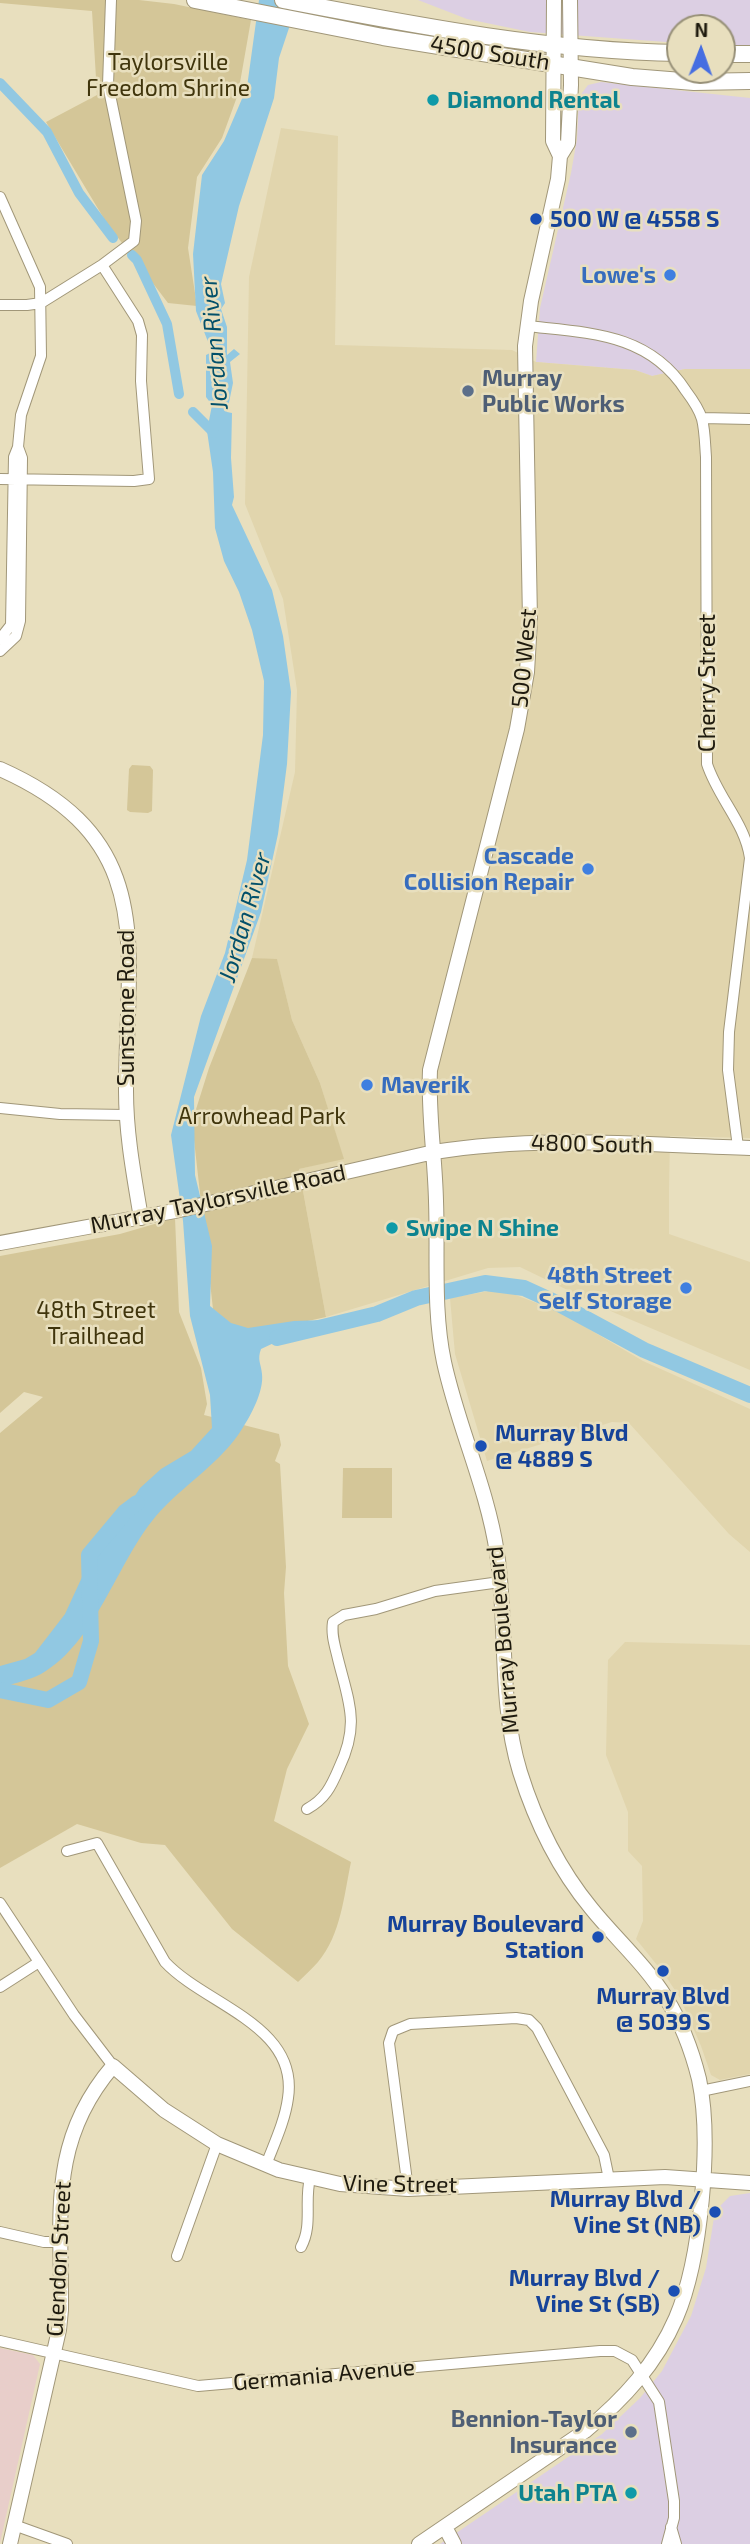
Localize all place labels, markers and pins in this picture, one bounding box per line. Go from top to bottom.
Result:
place label: Diamond Rental [447,86,620,114]
marker: Diamond Rental [425,92,441,108]
place label: 500 W @ 4558 S [550,205,719,233]
marker: 500 W @ 4558 S [528,211,544,227]
place label: Lowe's [581,261,656,289]
marker: Lowe's [662,267,678,283]
place label: Murray Public Works [482,364,625,418]
marker: Murray Public Works [460,383,476,399]
place label: Cascade Collision Repair [404,842,574,896]
marker: Cascade Collision Repair [580,861,596,877]
place label: Maverik [381,1071,470,1099]
marker: Maverik [359,1077,375,1093]
place label: Swipe N Shine [406,1214,559,1242]
marker: Swipe N Shine [384,1220,400,1236]
place label: 48th Street Self Storage [538,1261,672,1315]
marker: 48th Street Self Storage [678,1280,694,1296]
place label: Murray Blvd @ 4889 S [495,1419,629,1473]
marker: Murray Blvd @ 4889 S [473,1438,489,1454]
place label: Murray Boulevard Station [387,1910,584,1964]
marker: Murray Boulevard Station [590,1929,606,1945]
marker: Murray Blvd @ 5039 S [655,1963,671,1979]
place label: Murray Blvd @ 5039 S [596,1982,730,2036]
place label: Murray Blvd / Vine St (NB) [550,2185,701,2239]
marker: Murray Blvd / Vine St (NB) [707,2204,723,2220]
place label: Murray Blvd / Vine St (SB) [509,2264,660,2318]
marker: Murray Blvd / Vine St (SB) [666,2283,682,2299]
place label: Bennion-Taylor Insurance [451,2405,617,2459]
marker: Bennion-Taylor Insurance [623,2424,639,2440]
place label: Utah PTA [518,2479,617,2507]
marker: Utah PTA [623,2485,639,2501]

